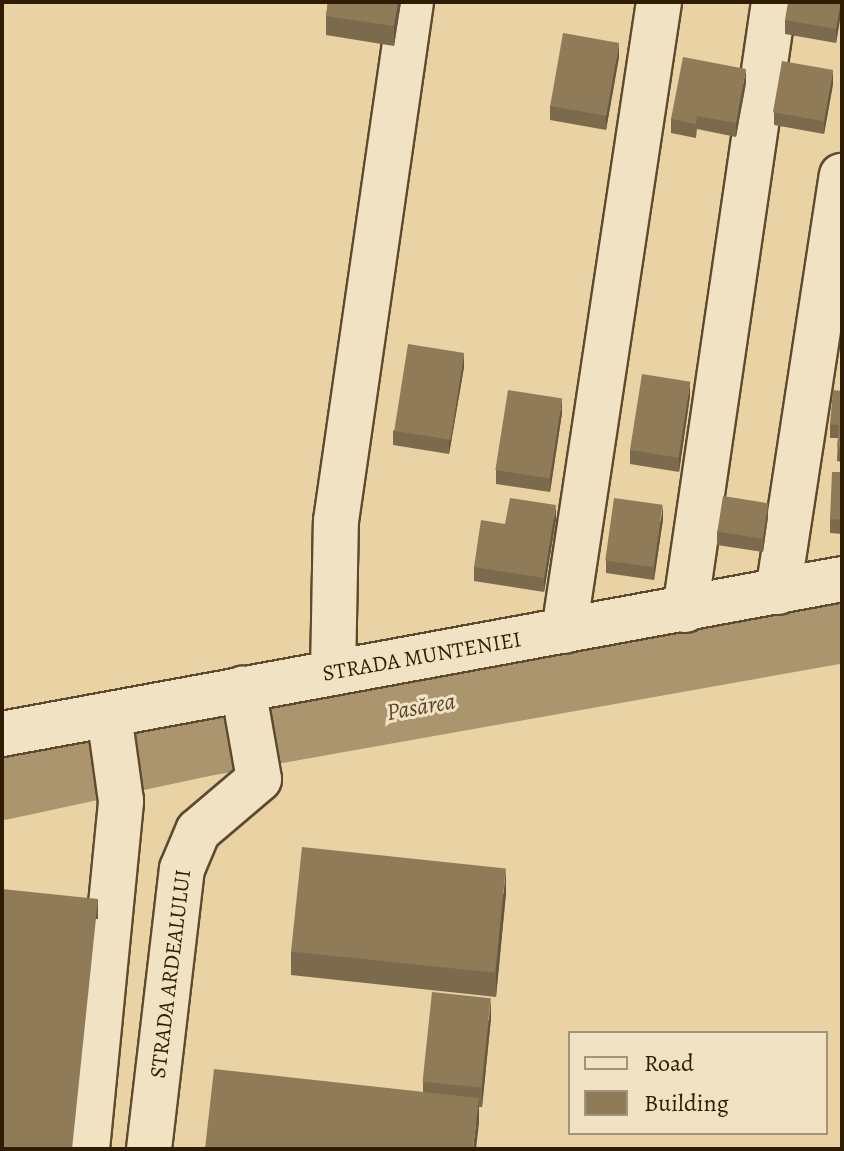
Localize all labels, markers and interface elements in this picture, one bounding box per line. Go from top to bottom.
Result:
street label: STRADA MUNTENIEI [321,627,523,687]
water label: Pasărea [384,687,458,727]
street label: STRADA ARDEALULUI [145,868,197,1080]
legend [568,1031,828,1135]
text: Road [644,1047,694,1079]
text: Building [644,1087,729,1119]

